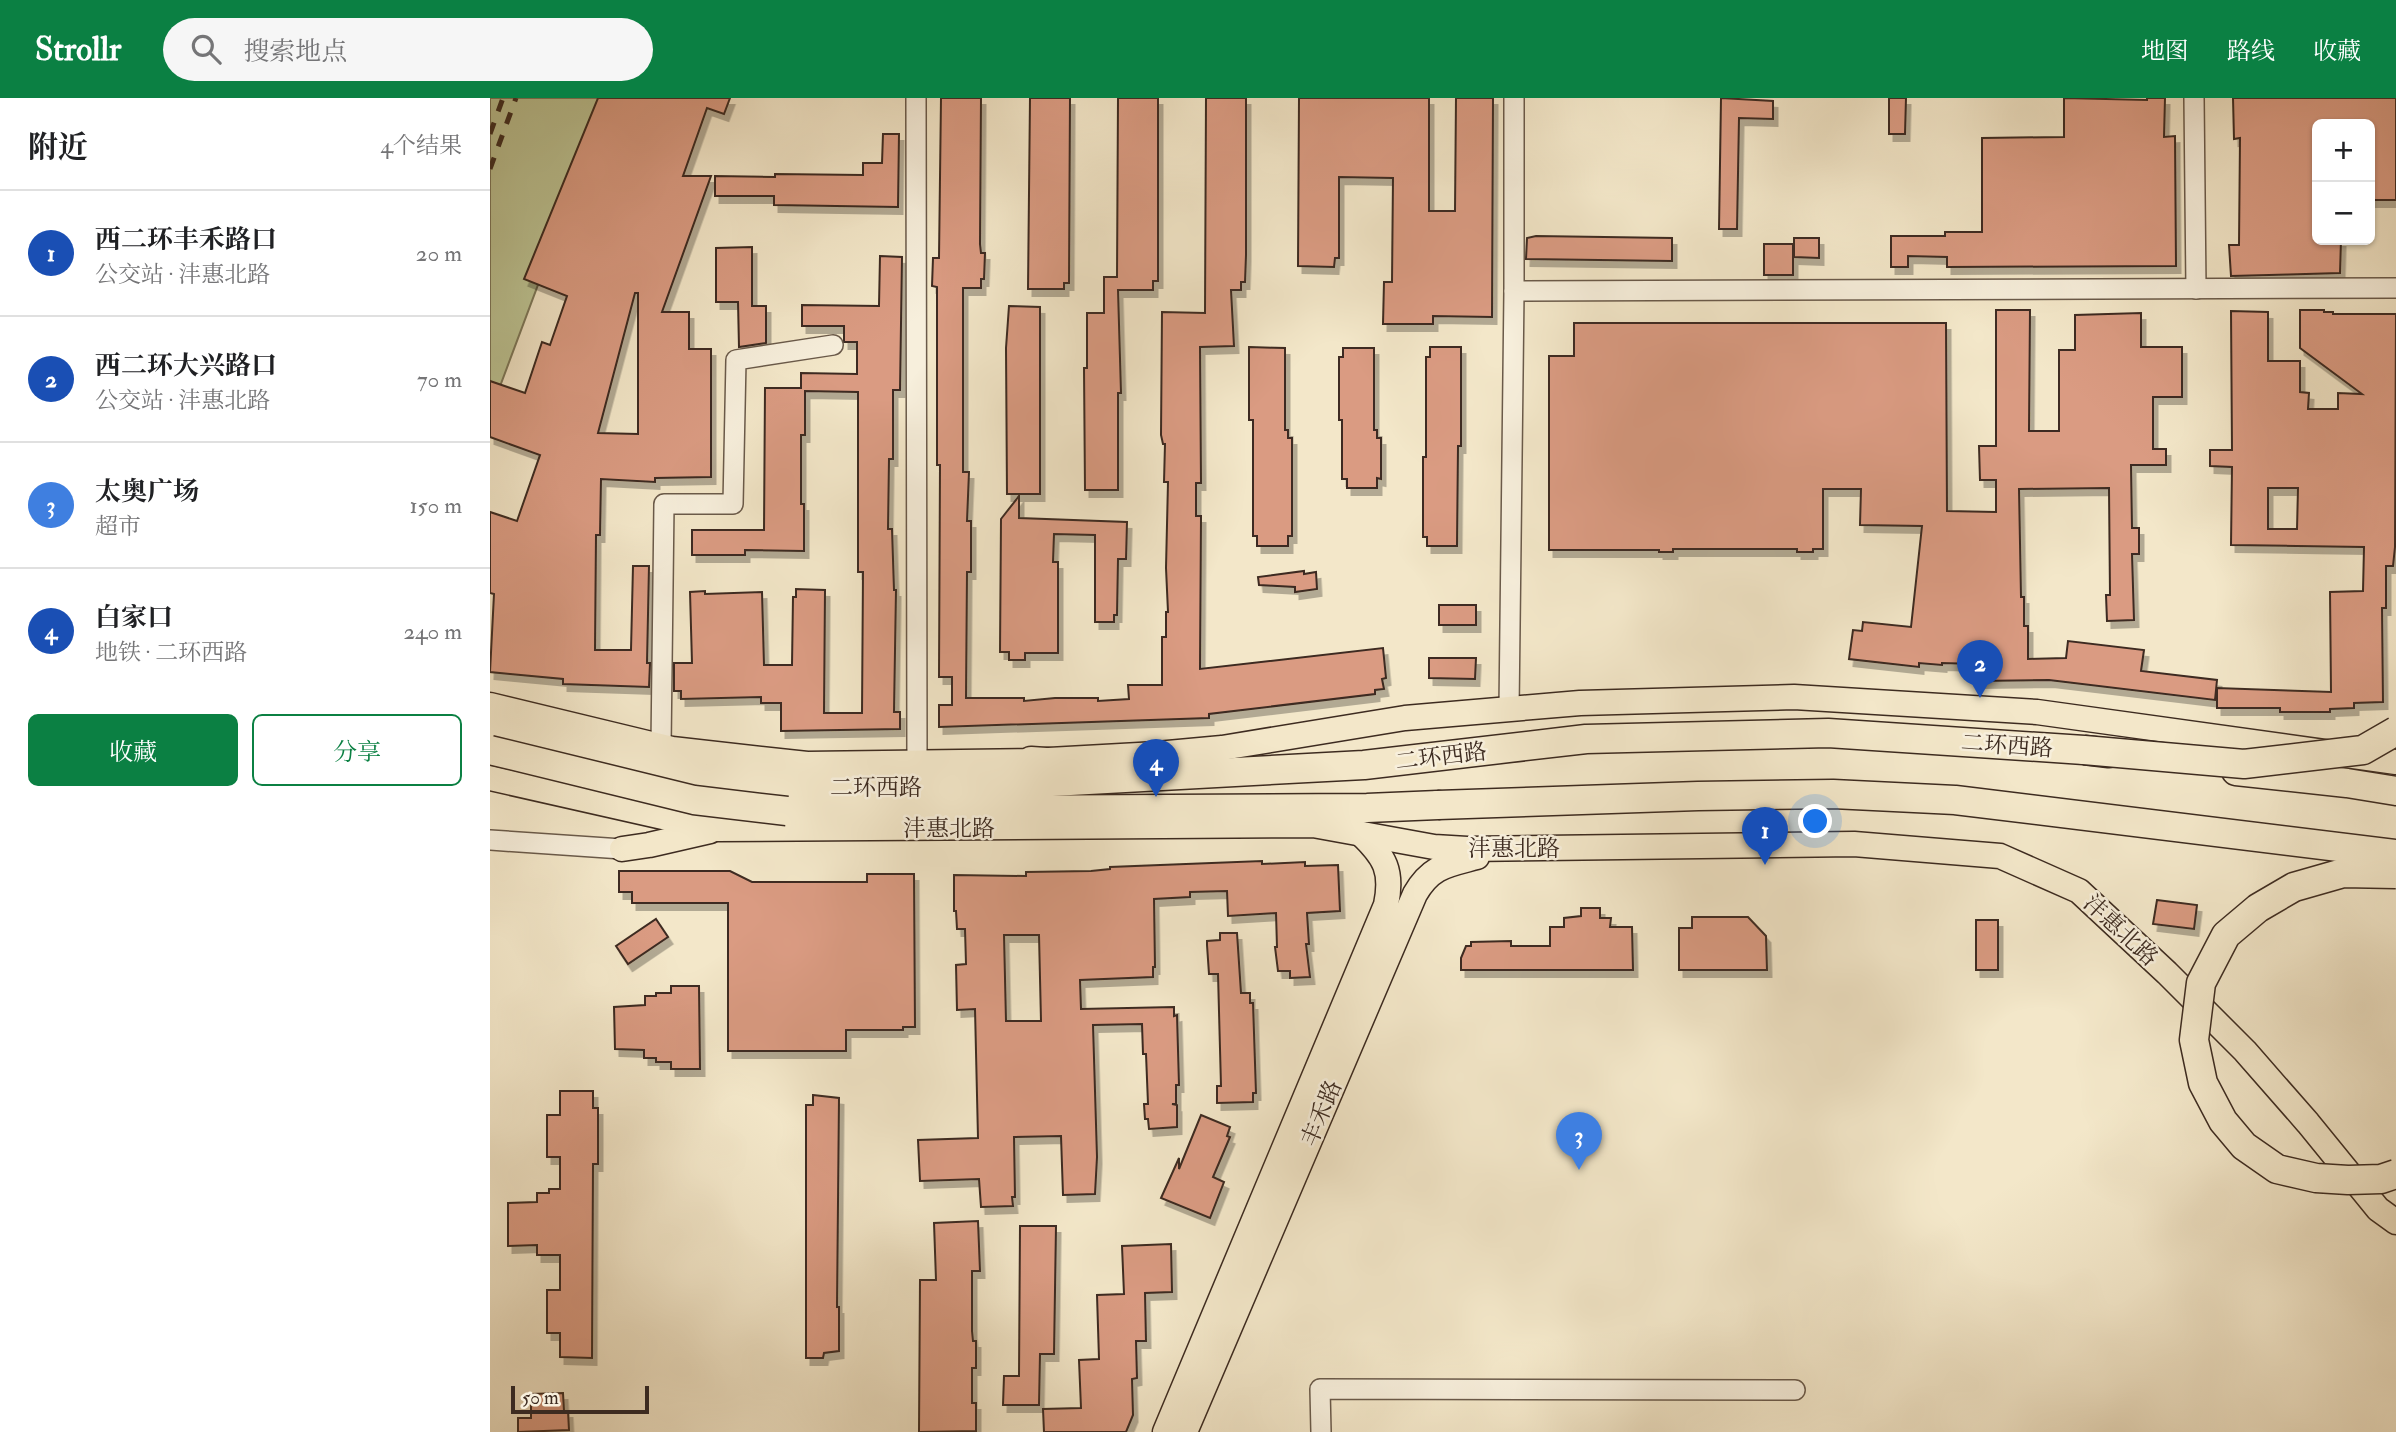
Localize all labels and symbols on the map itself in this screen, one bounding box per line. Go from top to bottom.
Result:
pin: 2 [1957,640,2003,698]
street label: 二环西路 [1960,728,2054,763]
street label: 二环西路 [1394,736,1488,776]
pin: 4 [1133,739,1179,797]
street label: 二环西路 [830,773,922,802]
your location [1798,804,1832,838]
pin: 1 [1742,807,1788,865]
street label: 沣惠北路 [903,814,995,843]
street label: 沣惠北路 [1468,834,1560,863]
street label: 沣惠北路 [2077,888,2164,972]
street label: 丰禾路 [1295,1076,1348,1151]
pin: 3 [1556,1112,1602,1170]
scale bar [511,1383,649,1415]

